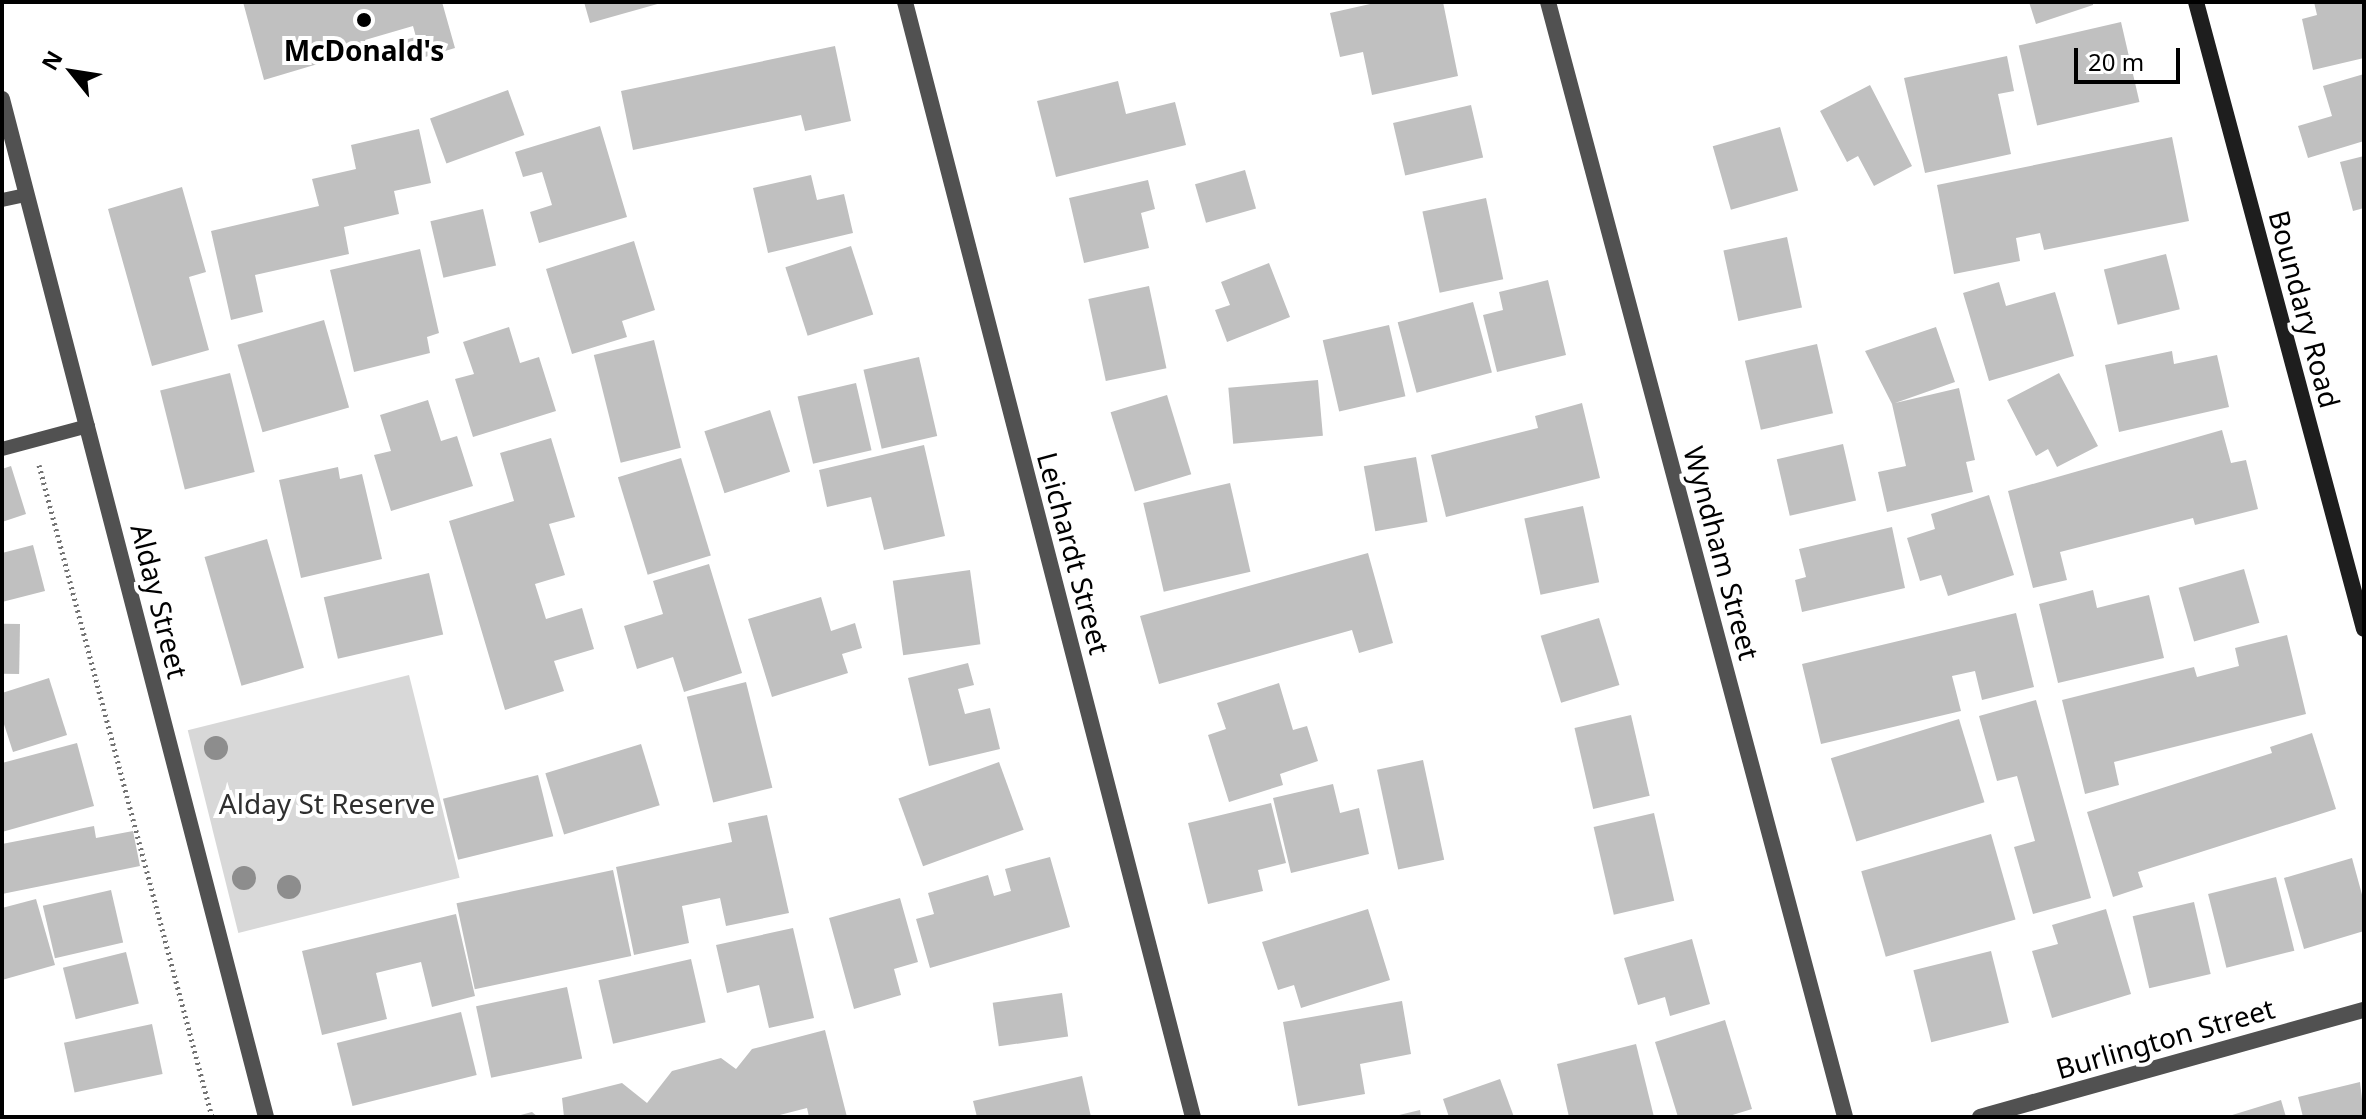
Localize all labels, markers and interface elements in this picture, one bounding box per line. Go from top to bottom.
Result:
marker: McDonald's [355,11,373,29]
north arrow [32,32,112,112]
scale bar [2078,32,2184,82]
place label: McDonald's [284,33,444,67]
text: N [34,45,69,75]
text: 20 m [2088,45,2144,78]
street label: Boundary Road [2262,207,2348,411]
street label: Wyndham Street [1677,443,1767,663]
street label: Leichardt Street [1031,448,1117,658]
street label: Alday Street [125,520,195,682]
park label: Alday St Reserve [219,786,435,820]
street label: Burlington Street [2052,991,2278,1085]

